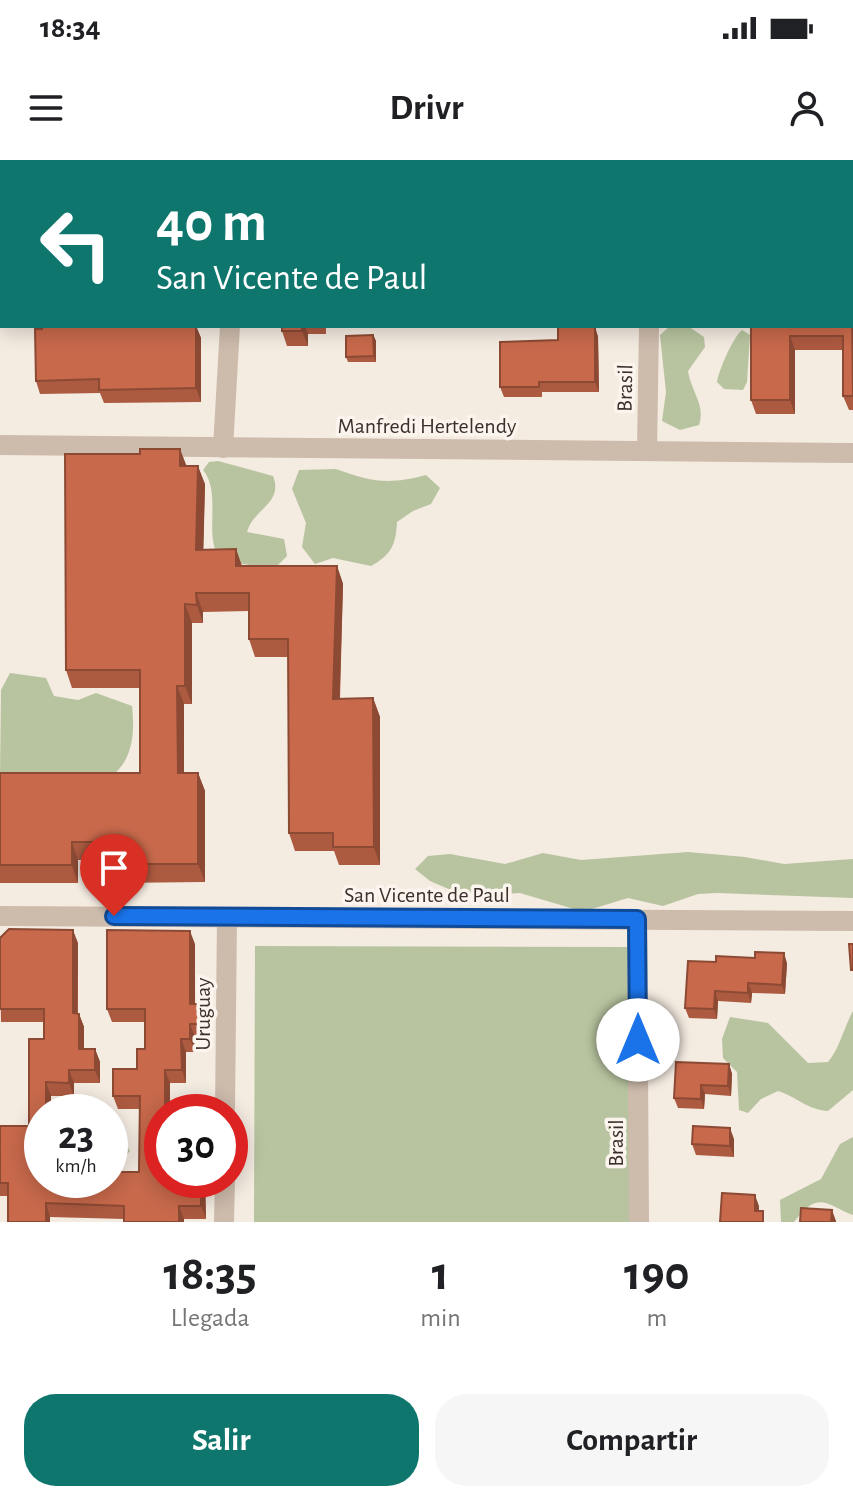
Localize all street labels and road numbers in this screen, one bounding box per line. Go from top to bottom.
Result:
street label: Brasil [614,364,636,412]
street label: Manfredi Hertelendy [338,415,517,437]
street label: San Vicente de Paul [344,884,510,906]
street label: Uruguay [192,977,214,1050]
street label: Brasil [605,1119,627,1167]

